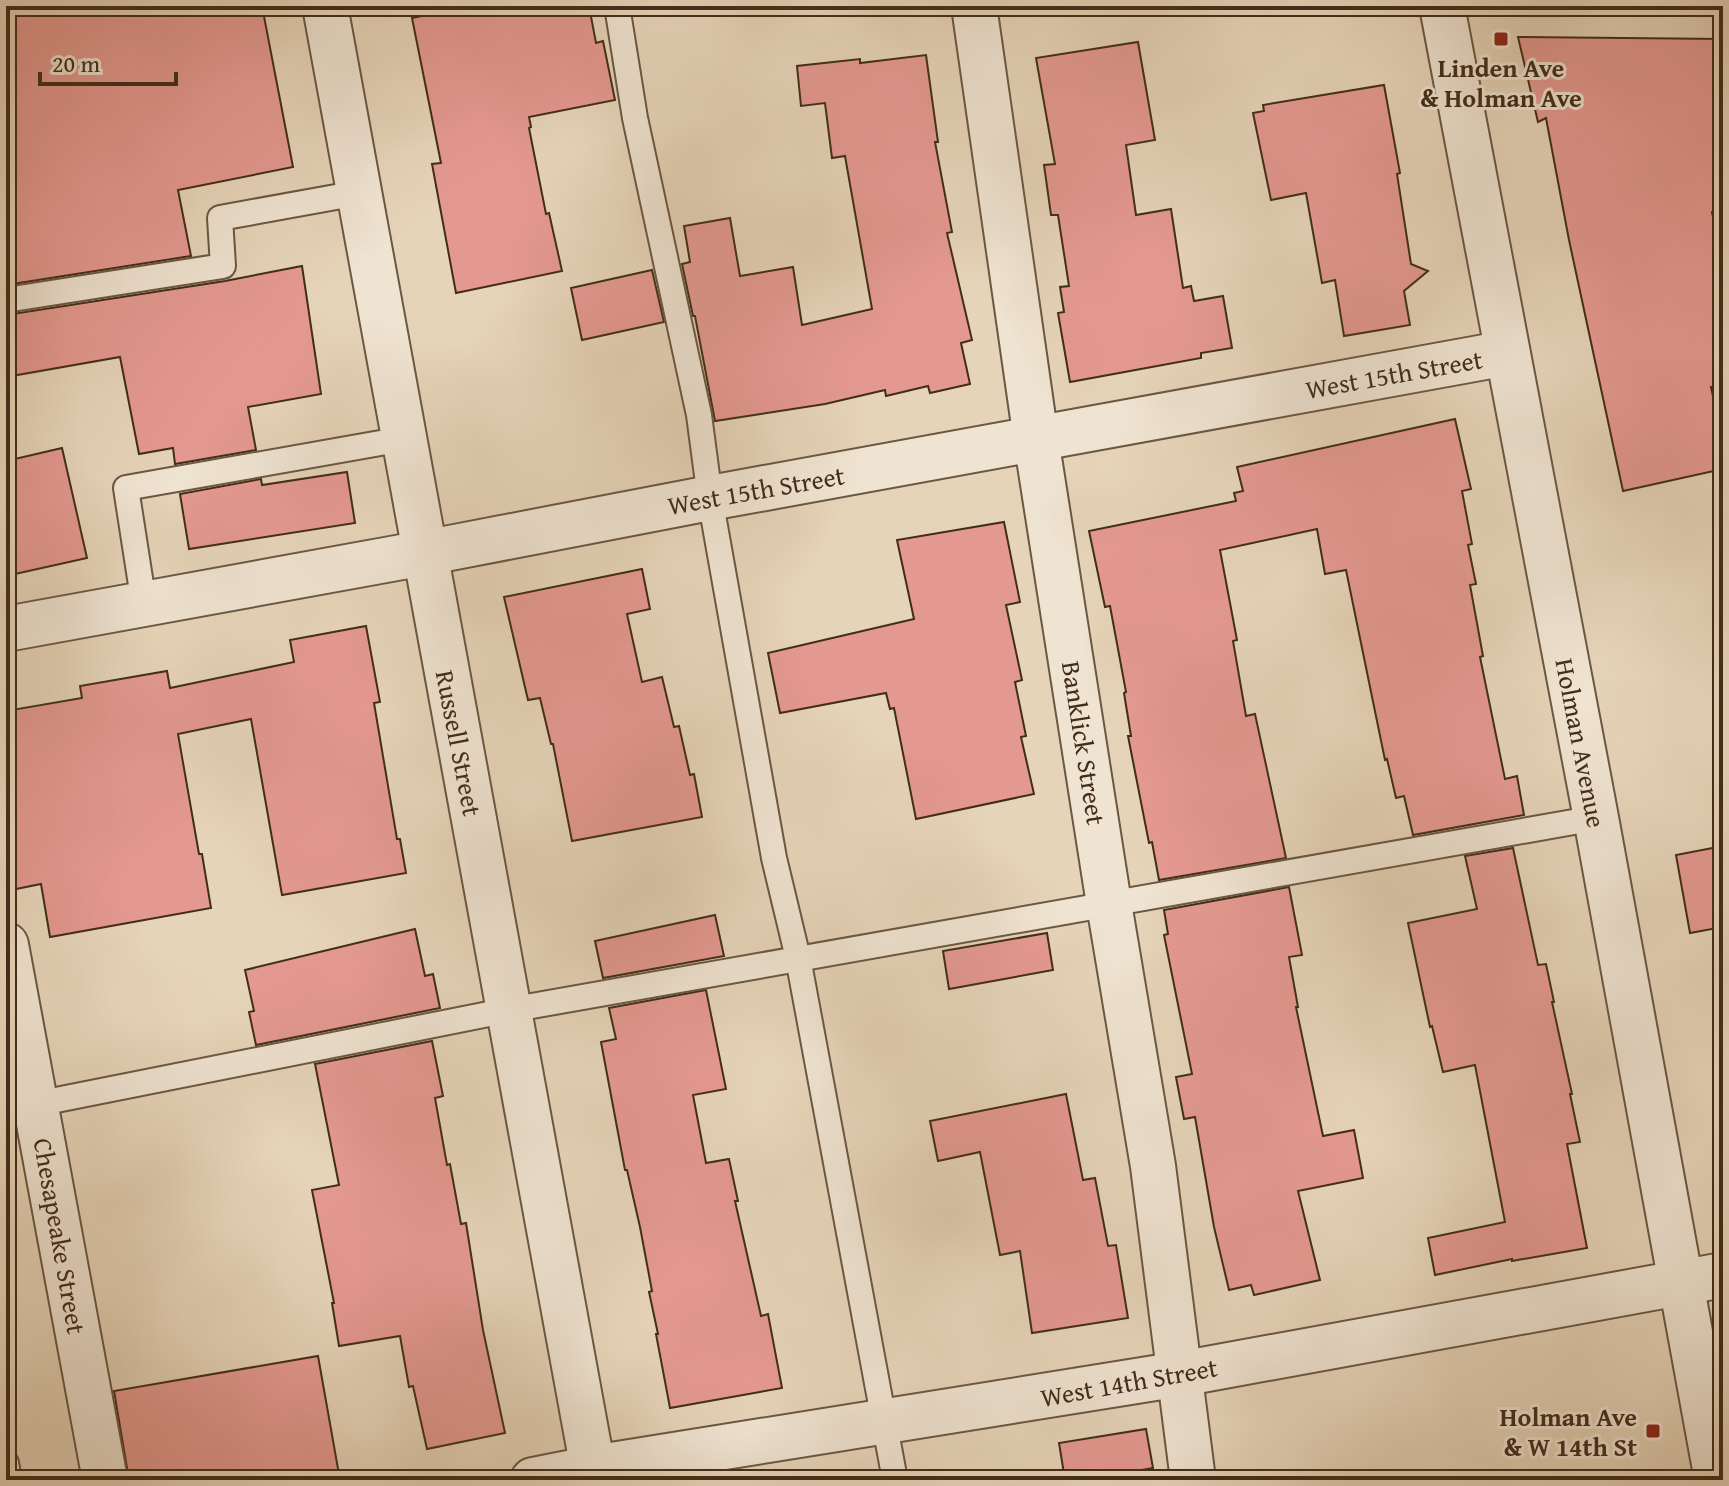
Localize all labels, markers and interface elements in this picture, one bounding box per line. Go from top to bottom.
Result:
marker: Linden Ave & Holman Ave [1492,30,1510,48]
scale bar [40,36,176,86]
text: 20 m [52,46,100,81]
place label: Linden Ave & Holman Ave [1420,48,1582,117]
street label: West 15th Street [1303,339,1485,409]
street label: West 15th Street [665,455,847,525]
street label: Holman Avenue [1545,655,1617,831]
street label: Banklick Street [1052,658,1116,828]
street label: Russell Street [426,667,492,819]
street label: Chesapeake Street [24,1135,96,1337]
street label: West 14th Street [1038,1347,1220,1417]
place label: Holman Ave & W 14th St [1500,1397,1637,1466]
marker: Holman Ave & W 14th St [1644,1422,1662,1440]

